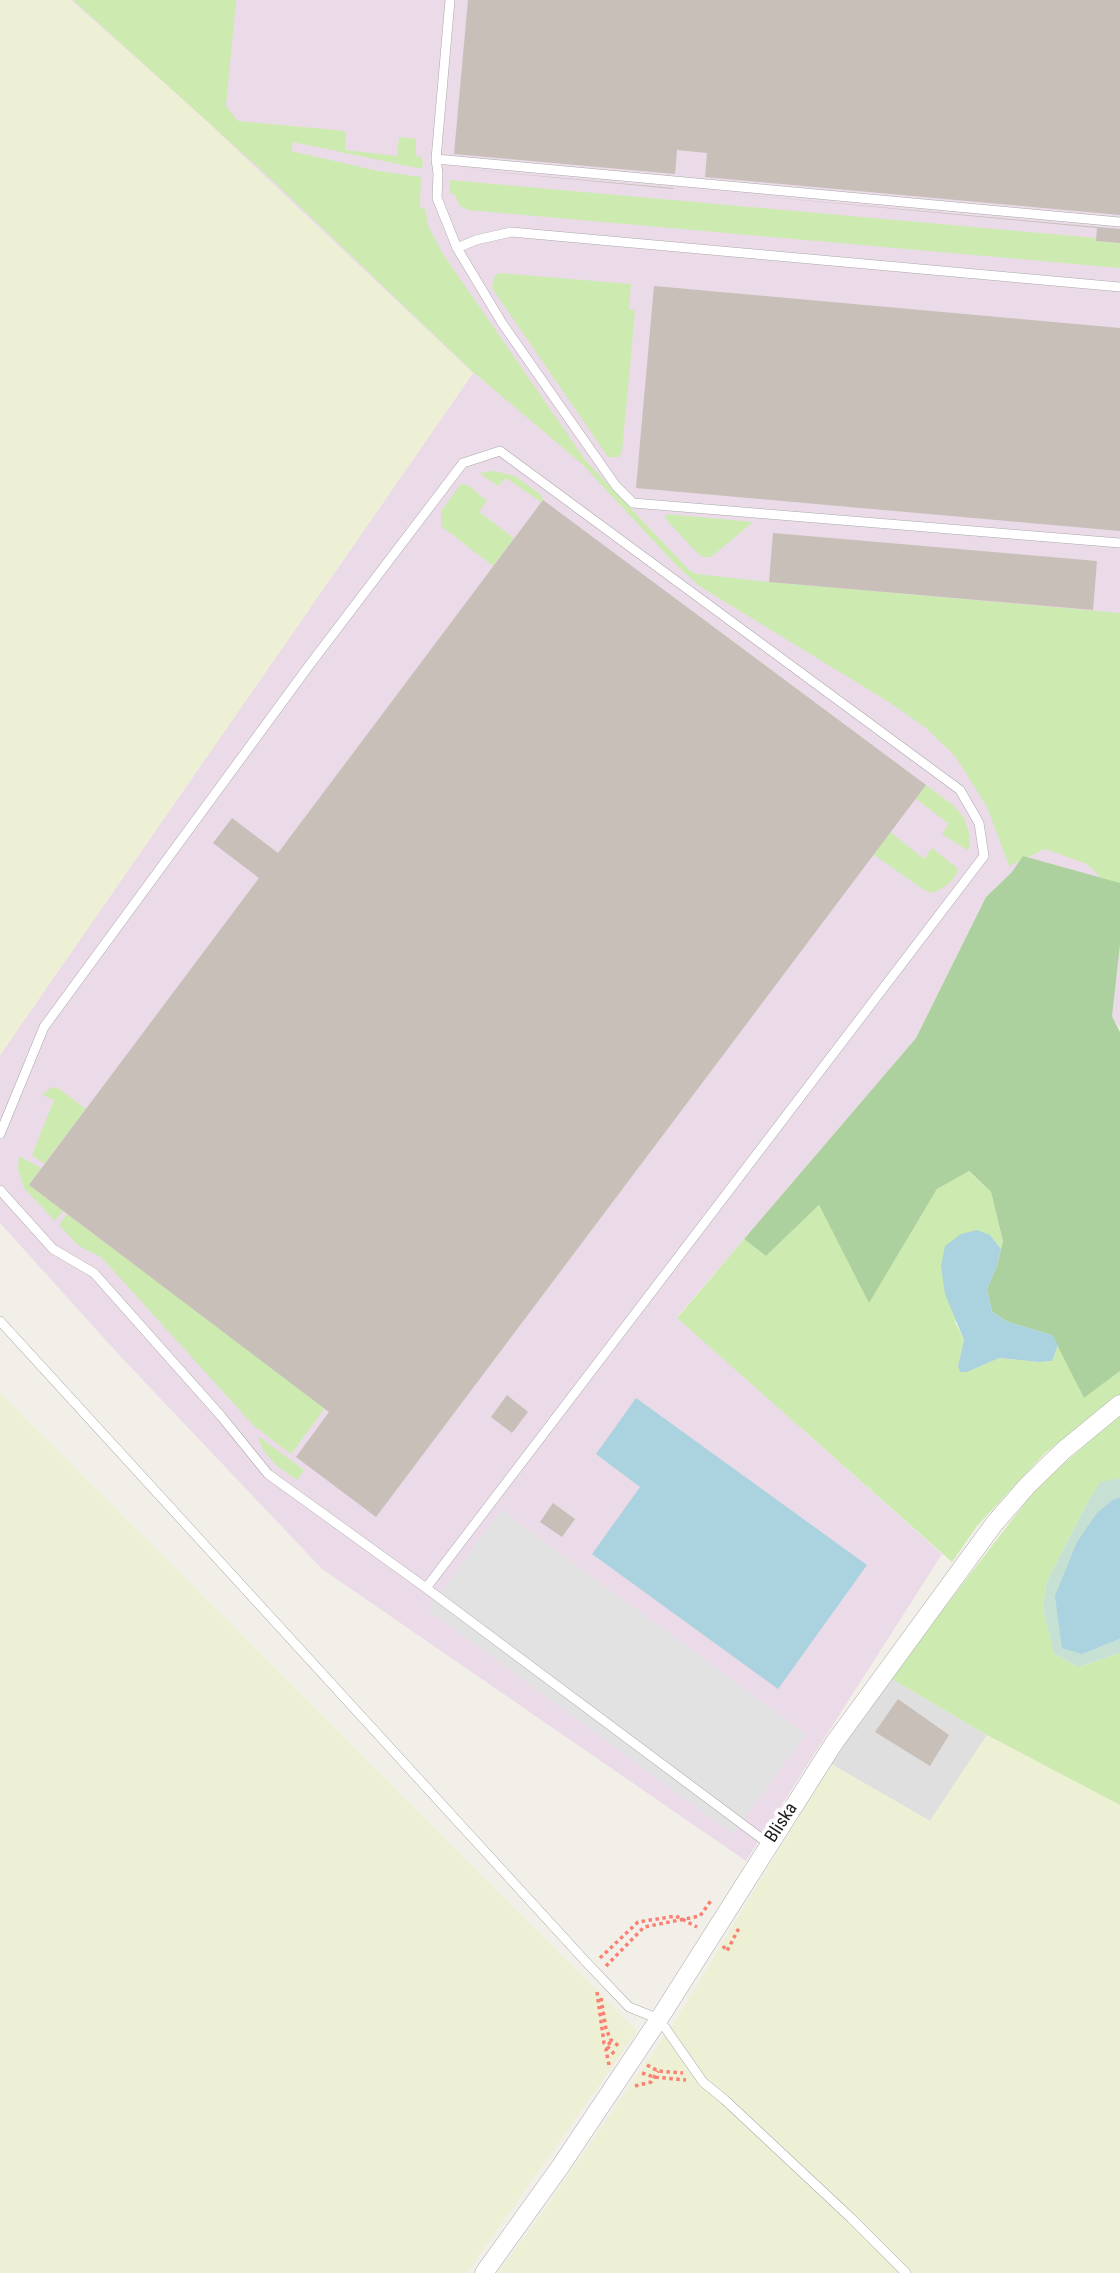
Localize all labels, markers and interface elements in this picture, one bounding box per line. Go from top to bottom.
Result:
street label: Bliska [761,1799,803,1847]

